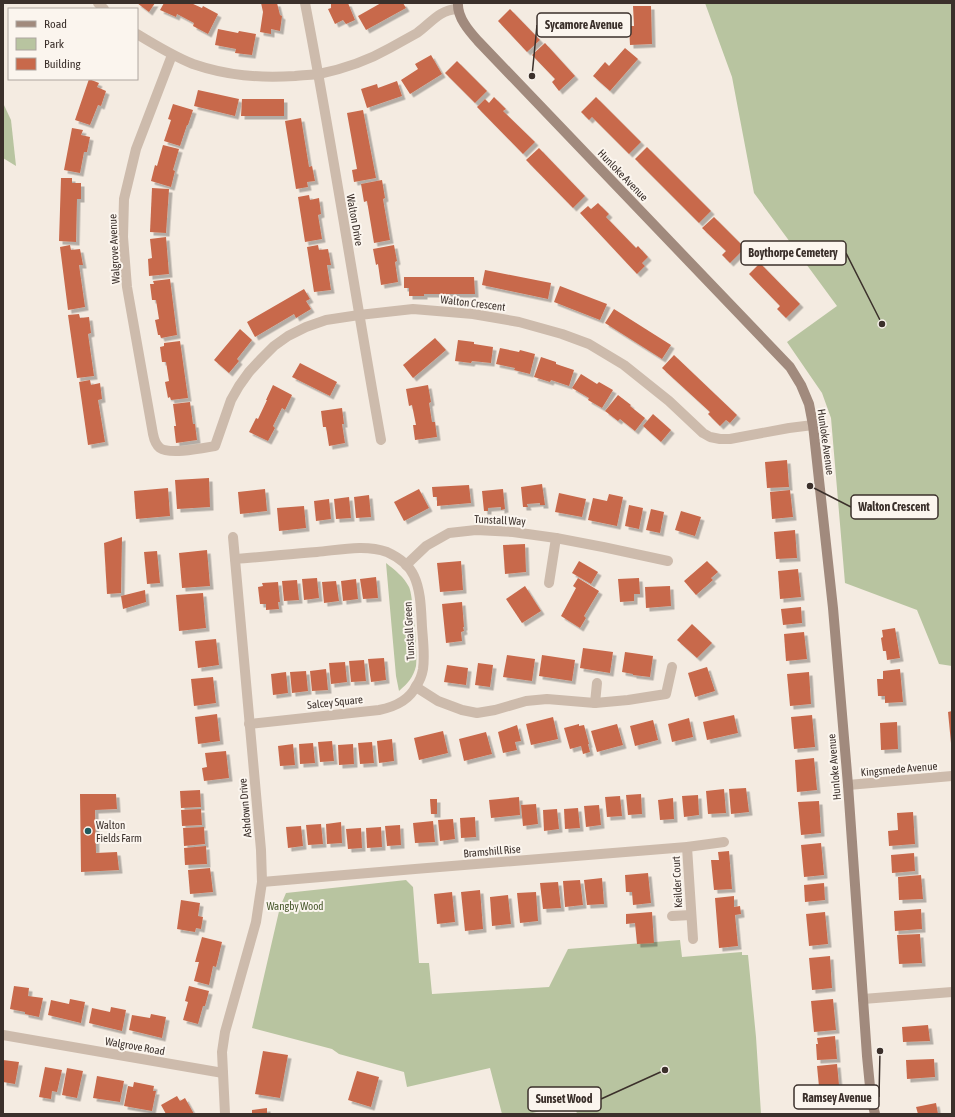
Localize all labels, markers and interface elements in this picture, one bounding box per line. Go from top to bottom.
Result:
legend [8,8,138,80]
callout: Sycamore Avenue [537,13,631,37]
text: Road [44,17,67,31]
text: Sycamore Avenue [545,18,623,32]
text: Park [44,37,65,51]
text: Building [44,57,82,71]
street label: Hunloke Avenue [596,147,650,203]
street label: Walton Drive [345,193,365,247]
street label: Walgrove Avenue [106,214,122,284]
callout: Boythorpe Cemetery [741,241,846,265]
text: Boythorpe Cemetery [748,246,838,260]
street label: Walton Crescent [440,293,506,313]
street label: Hunloke Avenue [815,408,837,476]
callout: Walton Crescent [851,495,938,519]
text: Walton Crescent [857,500,930,514]
street label: Tunstall Way [474,513,527,527]
street label: Tunstall Green [401,601,417,661]
street label: Salcey Square [307,693,363,711]
street label: Hunloke Avenue [825,733,843,801]
street label: Kingsmede Avenue [860,760,938,778]
street label: Ashdown Drive [236,778,254,838]
place label: Walton Fields Farm [96,819,142,844]
marker: Walton Fields Farm [83,826,93,836]
street label: Bramshill Rise [463,843,521,859]
street label: Keilder Court [670,856,684,908]
park label: Wangby Wood [266,900,324,912]
street label: Walgrove Road [104,1035,166,1057]
callout: Ramsey Avenue [794,1085,879,1109]
callout: Sunset Wood [528,1087,601,1111]
text: Ramsey Avenue [802,1091,872,1105]
text: Sunset Wood [536,1092,593,1106]

